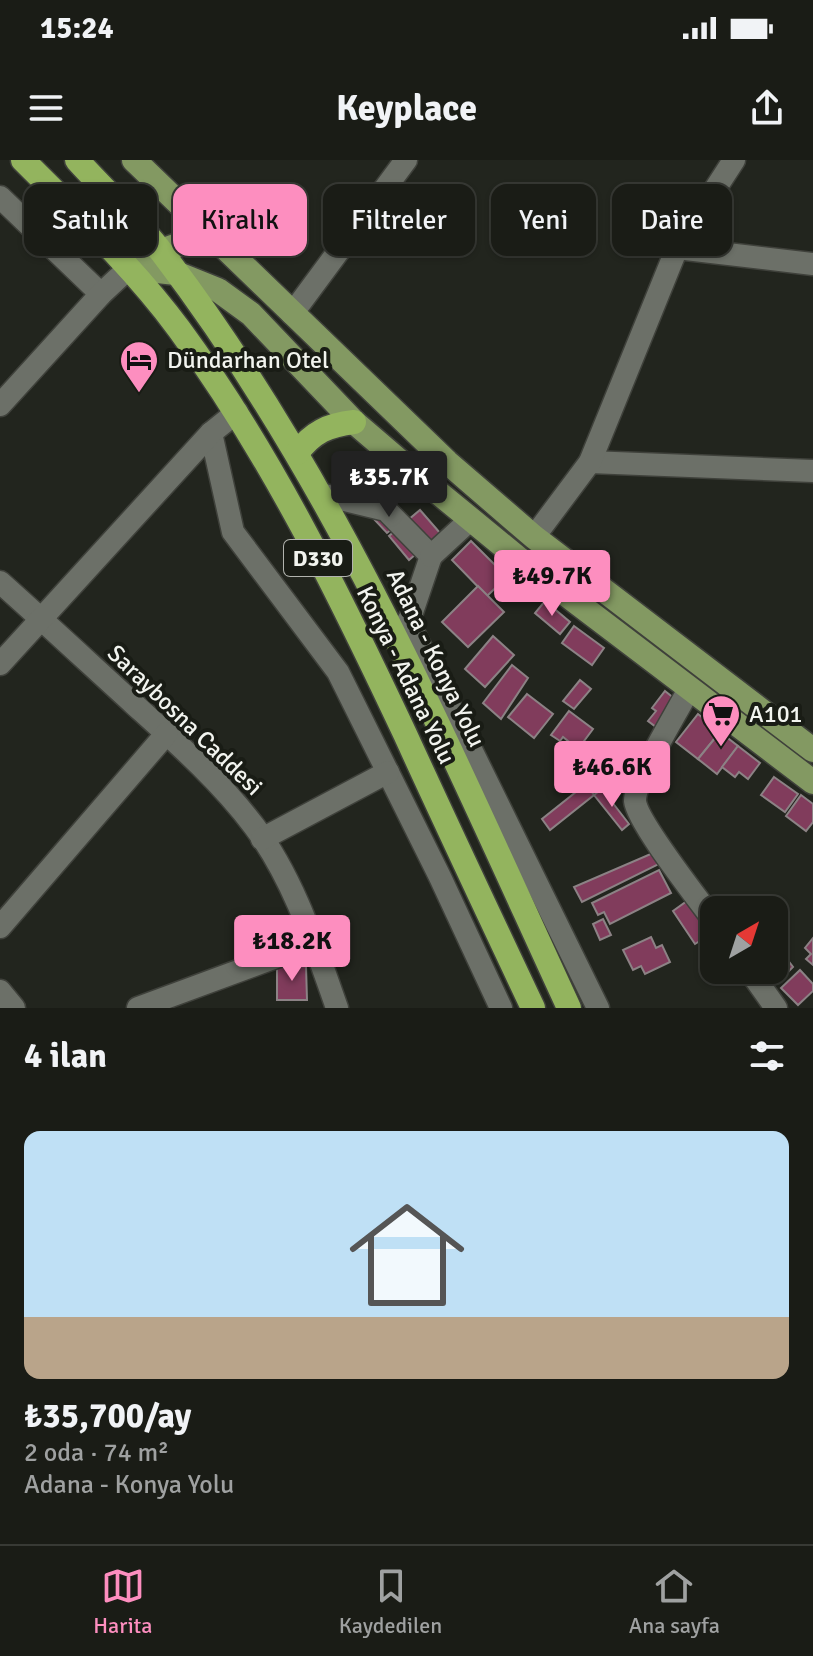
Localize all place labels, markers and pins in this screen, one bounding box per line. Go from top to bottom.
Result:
hotel icon: Dündarhan Otel [118,339,160,394]
place label: Dündarhan Otel [167,345,329,375]
pin: ₺35.7K [324,451,454,519]
pin: ₺49.7K [487,550,617,618]
supermarket icon: A101 [700,693,742,748]
place label: A101 [749,699,803,729]
pin: ₺46.6K [547,741,677,809]
pin: ₺18.2K [227,915,357,983]

